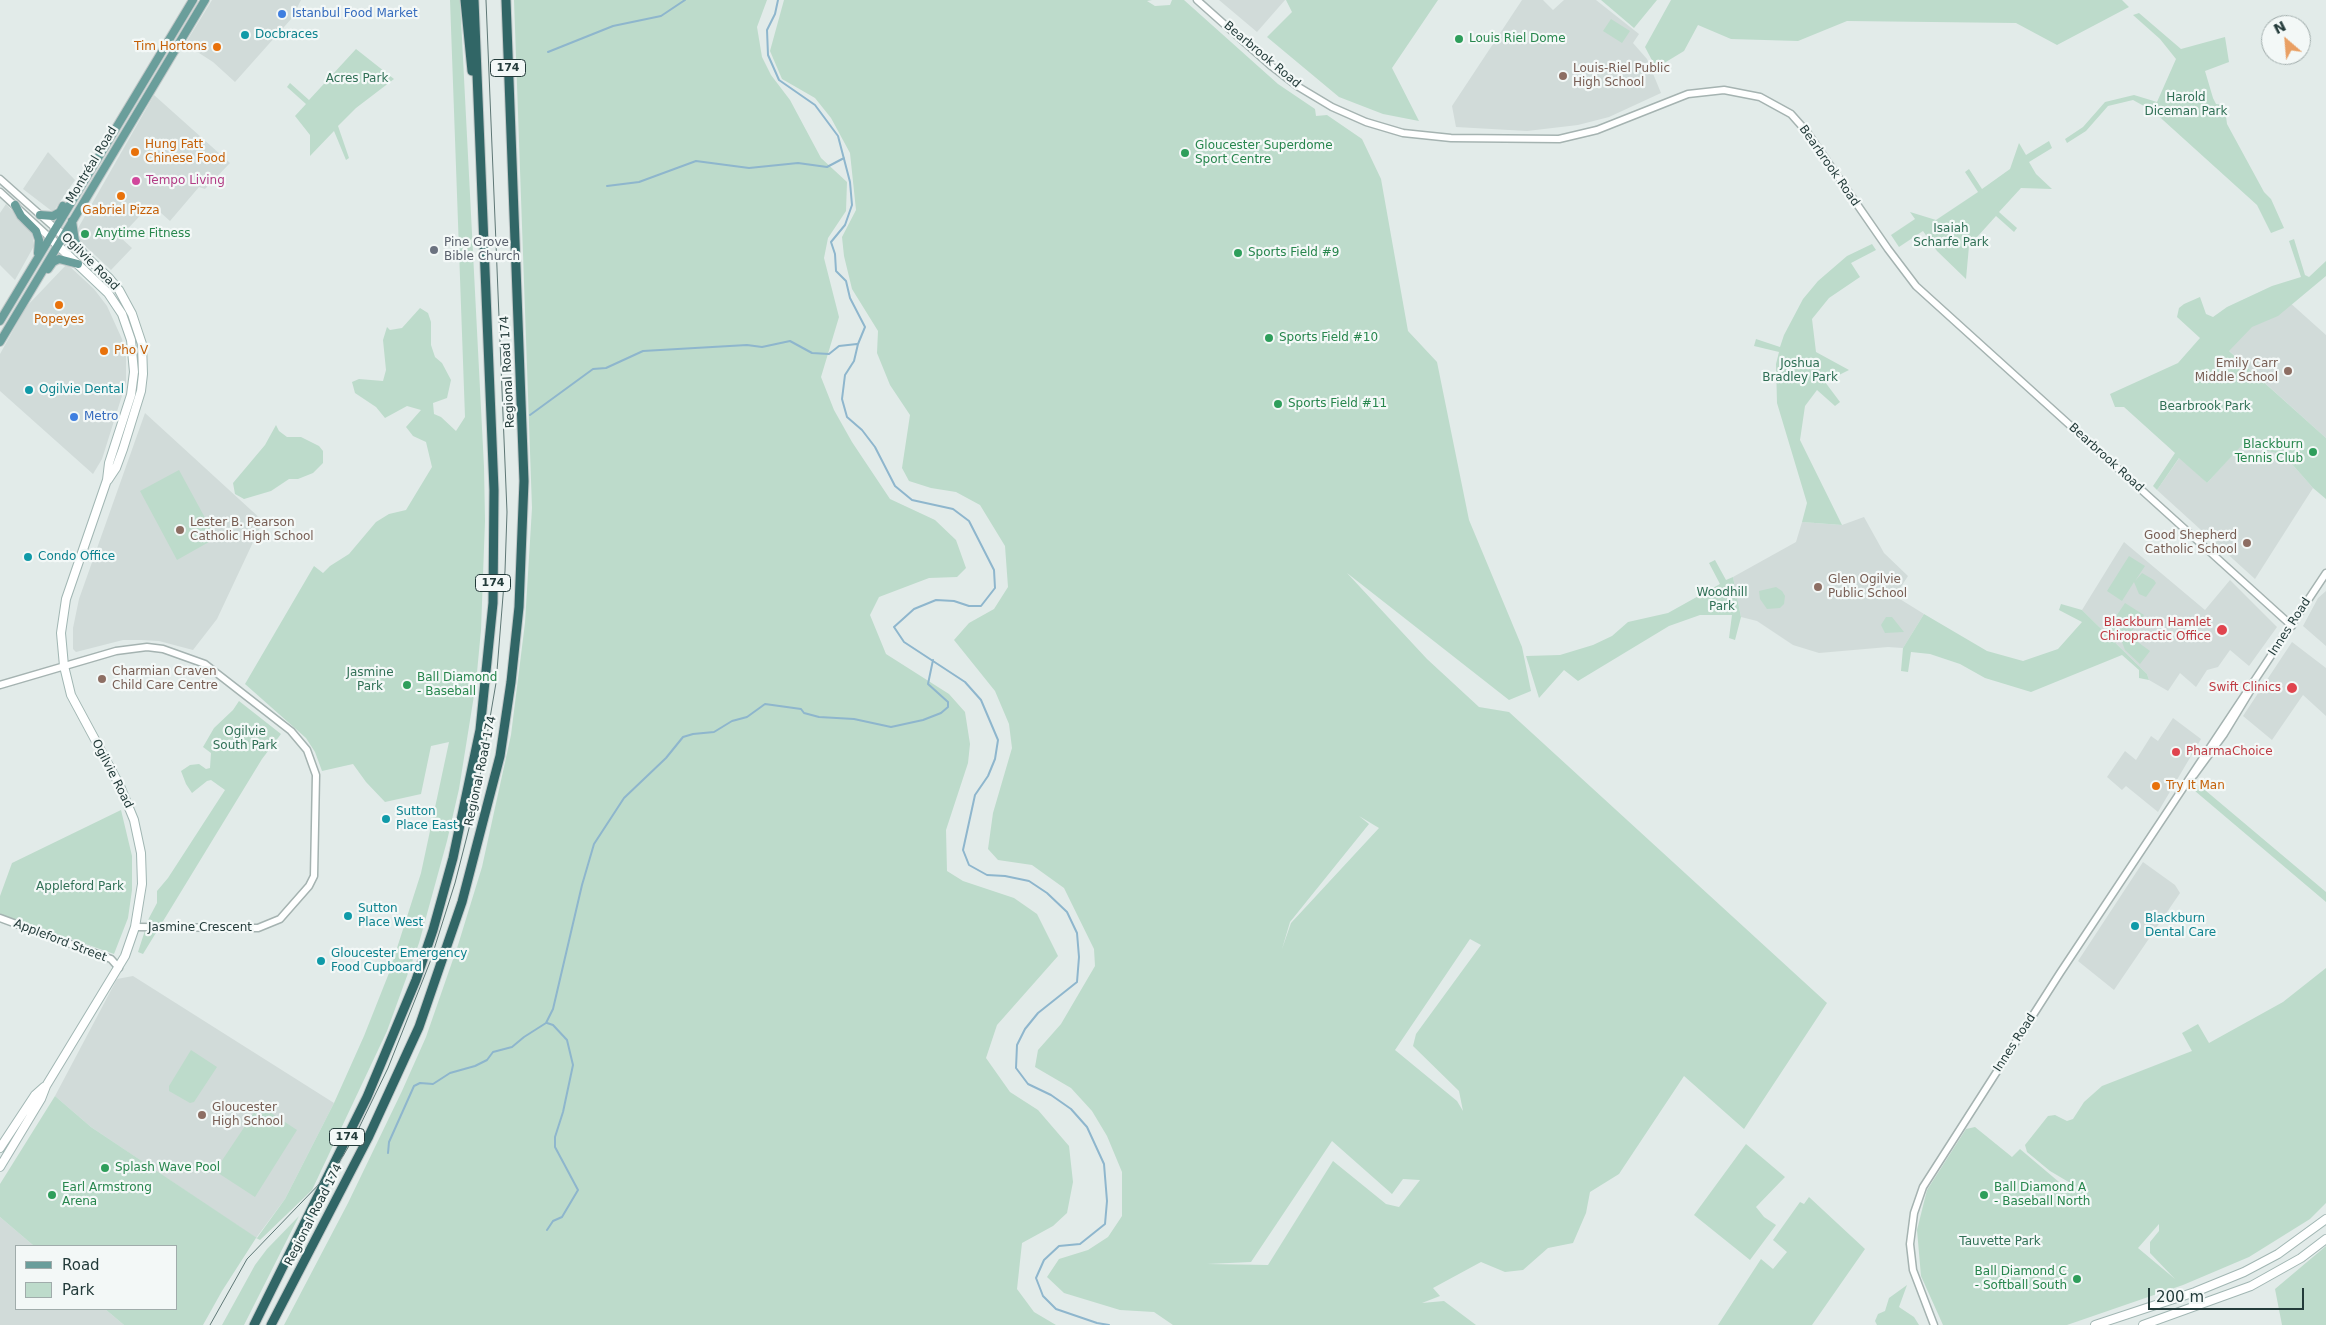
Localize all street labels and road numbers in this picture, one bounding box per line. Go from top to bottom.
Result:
street label: Bearbrook Road [1221,19,1303,91]
road number: 174 [490,59,526,76]
street label: Bearbrook Road [1796,123,1862,209]
street label: Montréal Road [64,124,120,206]
street label: Ogilvie Road [58,230,122,294]
street label: Regional Road 174 [498,315,518,429]
street label: Bearbrook Road [2066,421,2146,495]
road number: 174 [476,574,510,592]
street label: Innes Road [2266,595,2314,659]
street label: Regional Road 174 [462,715,500,827]
street label: Ogilvie Road [88,737,136,811]
street label: Appleford Street [12,917,108,965]
street label: Jasmine Crescent [148,921,252,935]
street label: Innes Road [1991,1011,2039,1075]
road number: 174 [330,1128,364,1146]
street label: Regional Road 174 [282,1162,346,1268]

